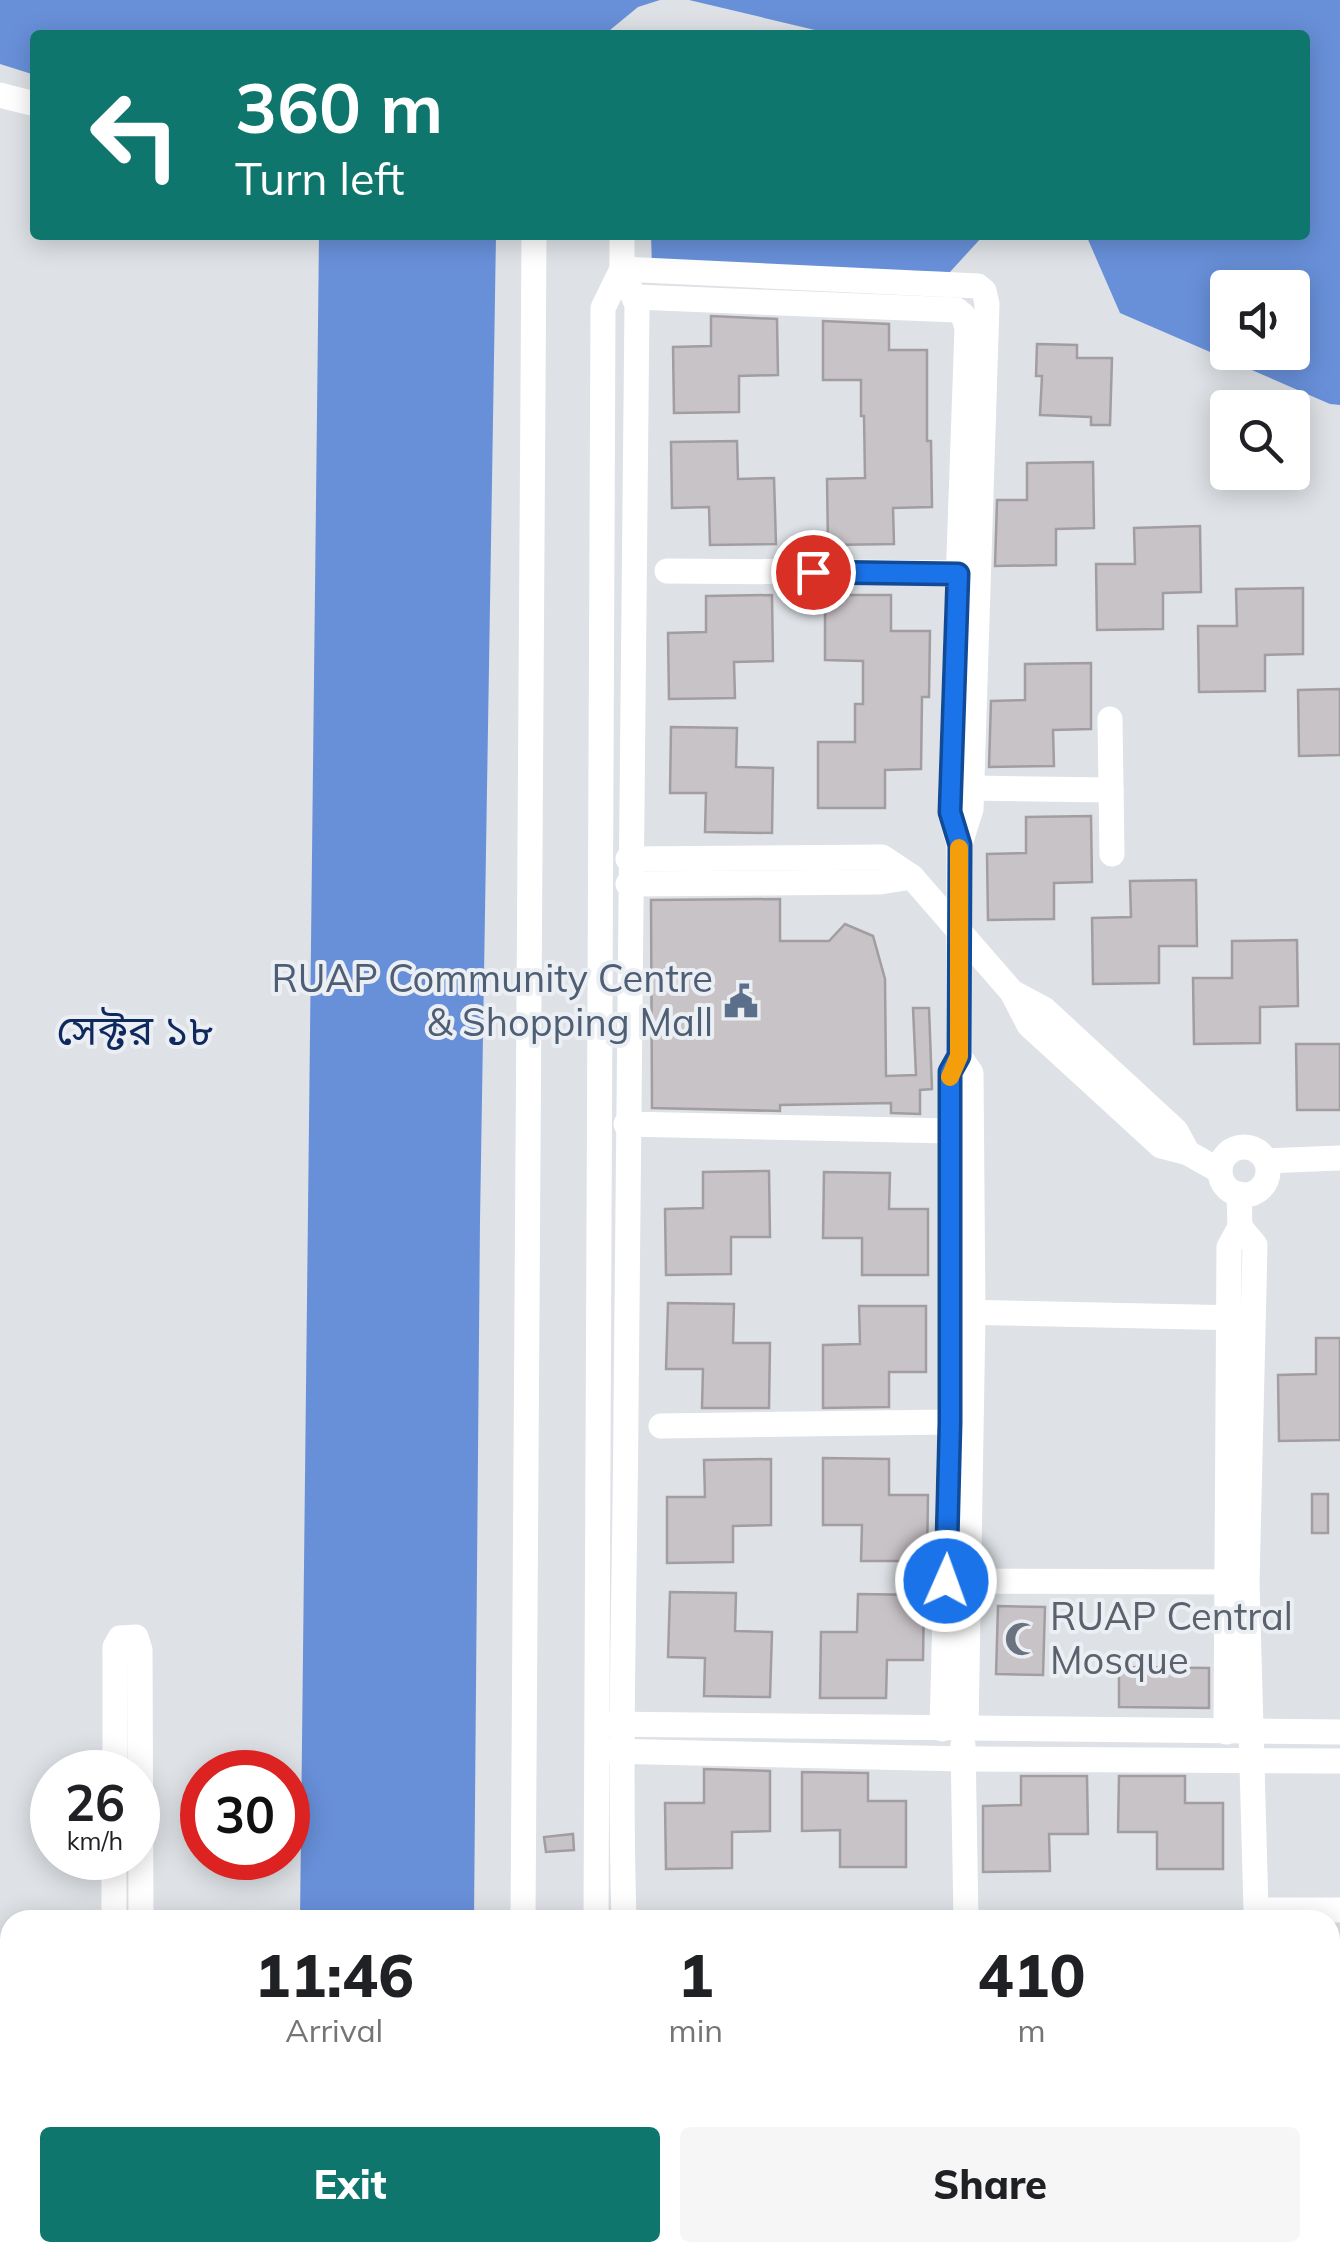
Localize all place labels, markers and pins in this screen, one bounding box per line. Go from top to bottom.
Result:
pin [771,530,856,615]
place label: RUAP Community Centre & Shopping Mall [271,954,713,1046]
public building icon: RUAP Community Centre & Shopping Mall [722,982,760,1020]
place label: RUAP Central Mosque [1050,1592,1293,1684]
mosque icon: RUAP Central Mosque [1003,1620,1041,1658]

